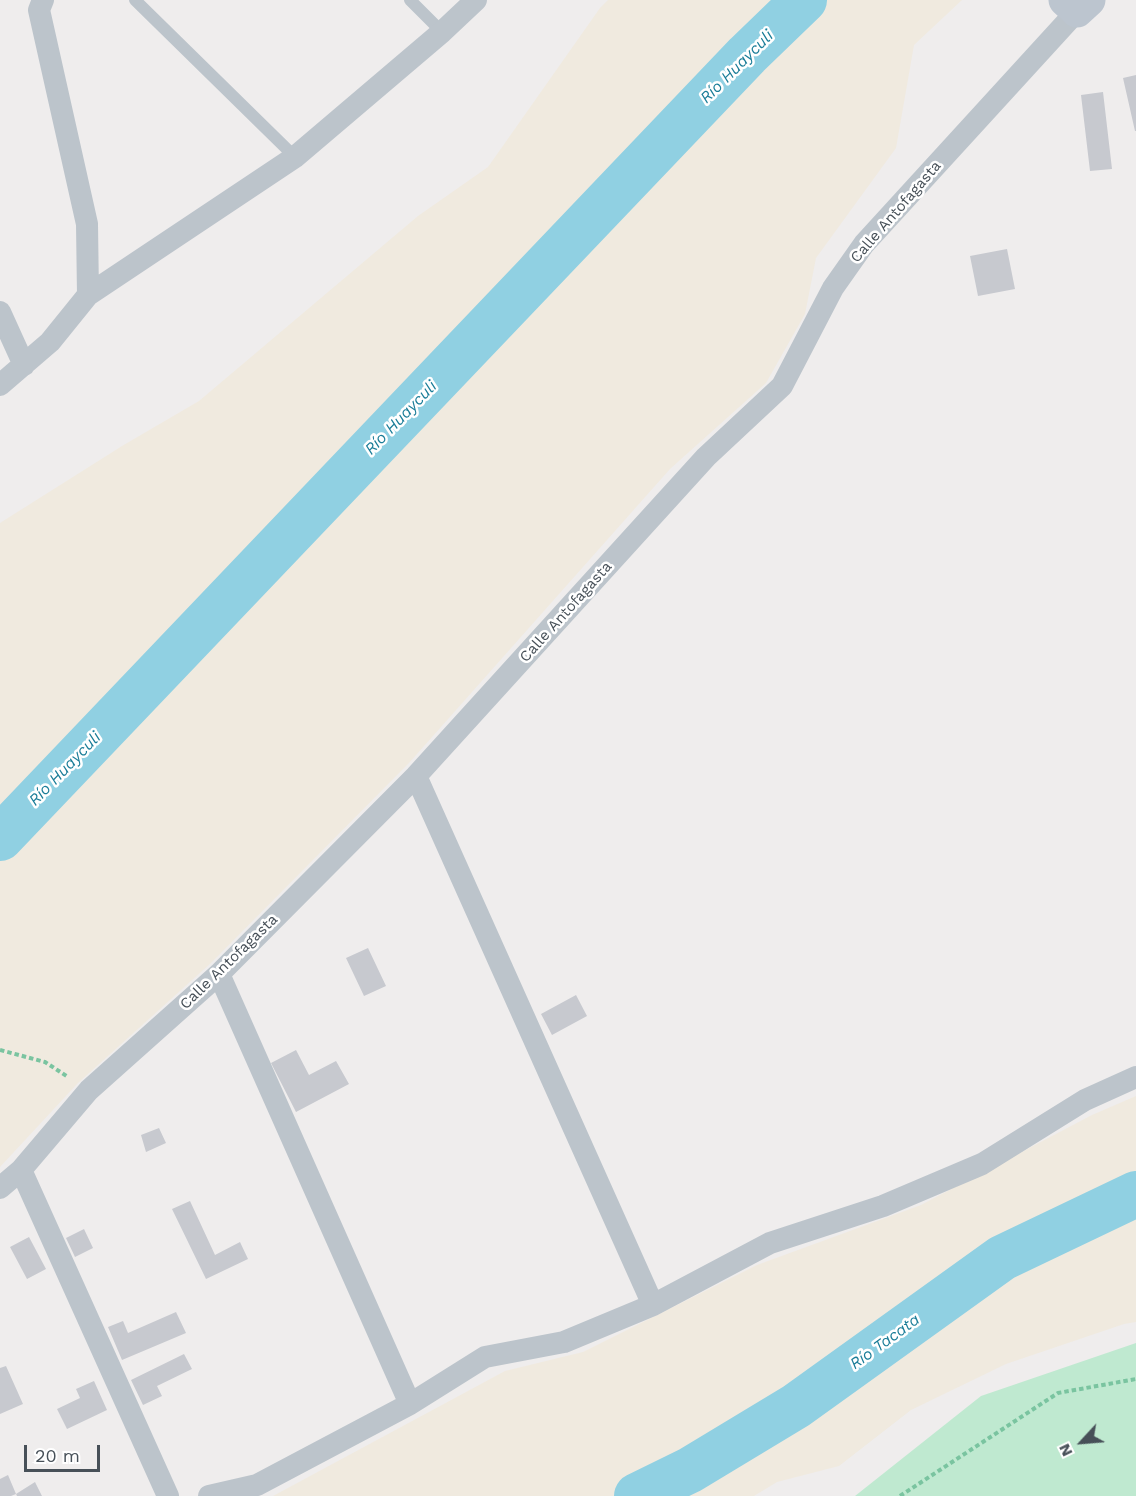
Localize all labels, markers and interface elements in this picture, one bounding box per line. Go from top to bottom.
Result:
water label: Río Huayculi [696,26,778,108]
street label: Calle Antofagasta [847,157,945,267]
water label: Río Huayculi [361,377,441,459]
street label: Calle Antofagasta [516,558,616,666]
water label: Río Huayculi [25,728,105,810]
street label: Calle Antofagasta [176,911,282,1013]
water label: Río Tacata [846,1310,924,1374]
north arrow [1052,1412,1112,1472]
scale bar [27,1433,104,1471]
text: N [1054,1441,1077,1460]
text: 20 m [35,1445,80,1466]

